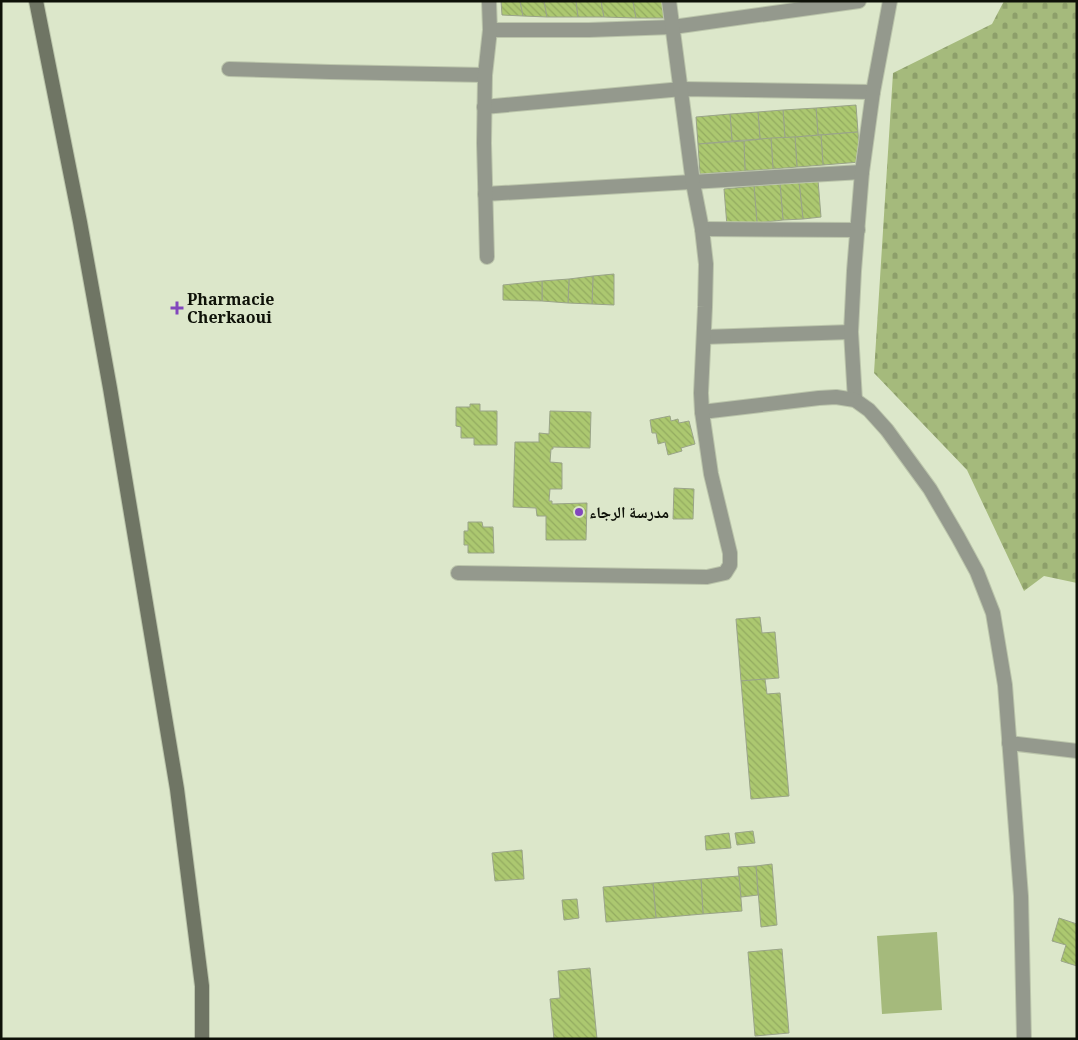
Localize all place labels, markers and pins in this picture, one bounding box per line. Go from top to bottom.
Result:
place label: Pharmacie Cherkaoui [187,288,274,333]
marker: Pharmacie Cherkaoui [171,302,183,314]
place label: مدرسة الرجاء [589,501,669,528]
marker: مدرسة الرجاء [573,506,585,518]

